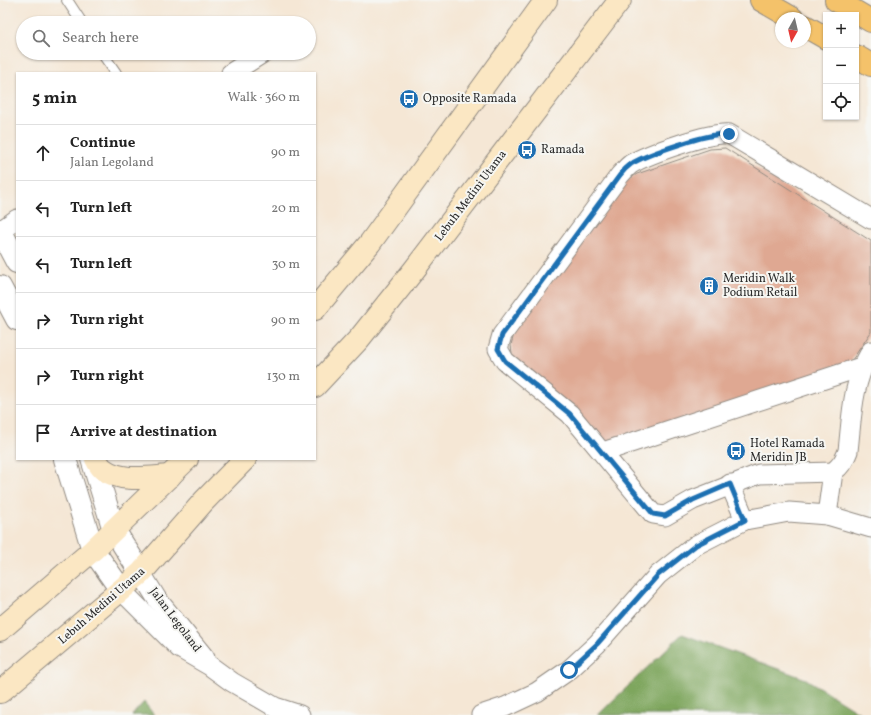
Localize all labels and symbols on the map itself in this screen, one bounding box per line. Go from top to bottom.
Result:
north arrow [775,12,811,48]
bus stop icon: Opposite Ramada [398,88,420,110]
place label: Opposite Ramada [423,91,516,107]
route end [720,125,738,143]
bus stop icon: Ramada [516,139,538,161]
place label: Ramada [541,142,585,158]
street label: Lebuh Medini Utama [431,147,511,245]
place label: Meridin Walk Podium Retail [723,271,798,301]
building icon: Meridin Walk Podium Retail [698,275,720,297]
place label: Hotel Ramada Meridin JB [750,436,825,466]
bus stop icon: Hotel Ramada Meridin JB [725,440,747,462]
street label: Lebuh Medini Utama [55,564,149,648]
street label: Jalan Legoland [145,584,205,656]
route start [560,661,578,679]

